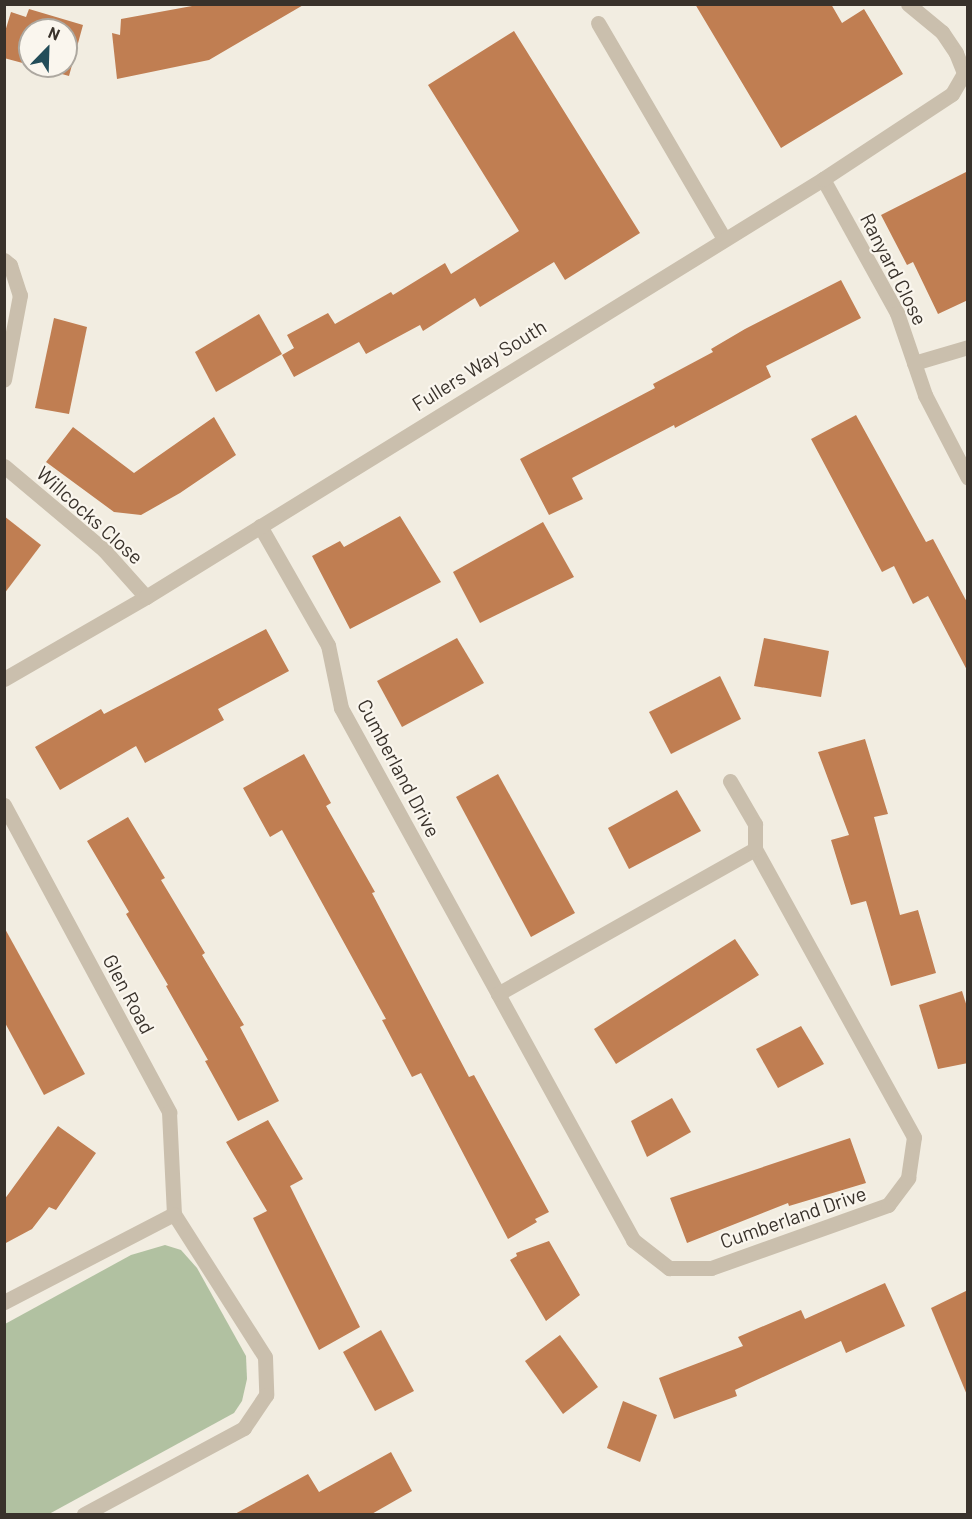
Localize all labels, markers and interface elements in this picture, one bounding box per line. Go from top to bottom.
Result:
north arrow [18,18,78,78]
text: N [46,22,63,44]
street label: Ranyard Close [856,209,932,329]
street label: Fullers Way South [407,314,551,416]
street label: Willcocks Close [32,461,148,569]
street label: Cumberland Drive [352,695,446,841]
street label: Glen Road [98,950,160,1038]
street label: Cumberland Drive [717,1181,869,1253]

